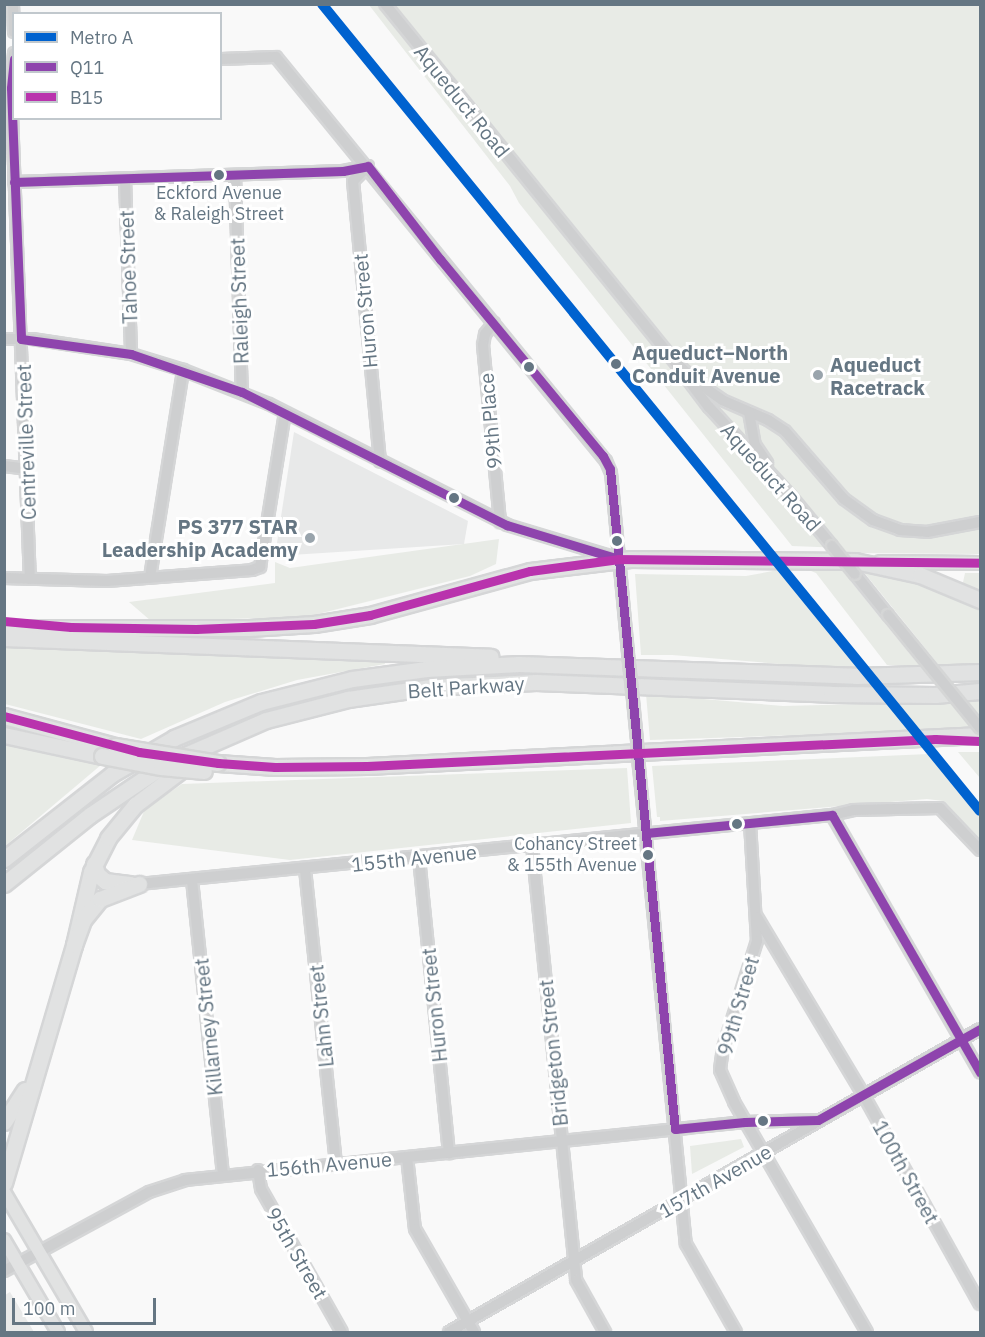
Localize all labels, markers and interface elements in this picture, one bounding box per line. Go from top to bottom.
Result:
legend [12,12,222,120]
text: Metro A [70,26,133,49]
street label: Aqueduct Road [409,40,515,162]
text: Q11 [70,56,104,79]
text: B15 [70,86,103,109]
marker: Eckford Avenue & Raleigh Street [213,169,225,181]
place label: Eckford Avenue & Raleigh Street [154,183,284,226]
street label: Tahoe Street [114,210,142,324]
street label: Raleigh Street [225,238,253,364]
street label: Huron Street [348,253,382,369]
place label: Aqueduct–North Conduit Avenue [632,340,788,387]
place label: Aqueduct Racetrack [830,352,925,399]
marker: Aqueduct–North Conduit Avenue [605,353,627,375]
unlabelled marker [523,361,535,373]
street label: Centreville Street [11,364,41,520]
marker: Aqueduct Racetrack [811,368,825,382]
street label: 99th Place [474,372,506,470]
street label: Aqueduct Road [716,418,826,536]
unlabelled marker [448,492,460,504]
place label: PS 377 STAR Leadership Academy [102,514,298,561]
marker: PS 377 STAR Leadership Academy [303,531,317,545]
unlabelled marker [611,535,623,547]
street label: Belt Parkway [407,671,525,703]
unlabelled marker [731,818,743,830]
place label: Cohancy Street & 155th Avenue [507,834,637,876]
street label: 155th Avenue [350,839,478,877]
marker: Cohancy Street & 155th Avenue [642,849,654,861]
street label: Huron Street [416,947,452,1063]
street label: 99th Street [712,954,764,1058]
street label: Killarney Street [189,957,227,1097]
street label: Lahn Street [304,964,338,1068]
street label: Bridgeton Street [533,978,573,1128]
unlabelled marker [757,1115,769,1127]
street label: 100th Street [868,1116,944,1228]
street label: 157th Avenue [654,1139,776,1223]
street label: 156th Avenue [265,1147,393,1181]
street label: 95th Street [261,1203,333,1303]
scale bar [15,1286,159,1324]
text: 100 m [23,1297,75,1320]

